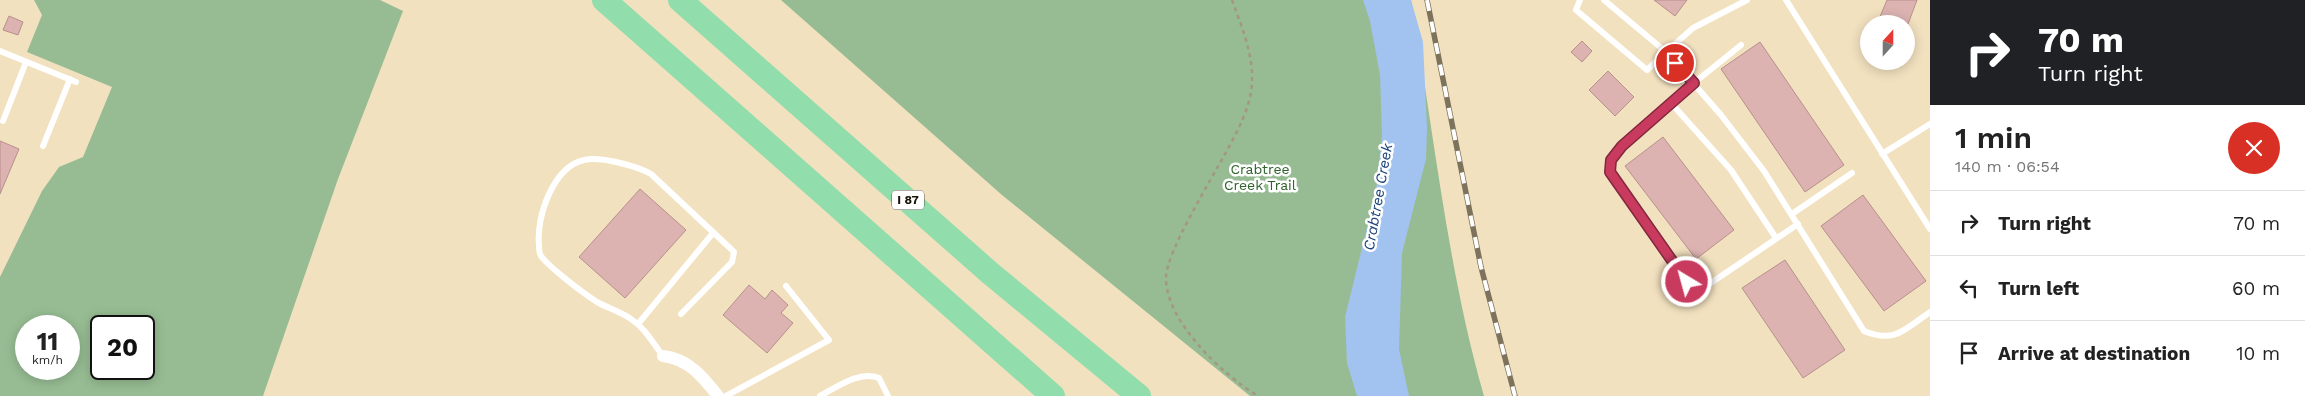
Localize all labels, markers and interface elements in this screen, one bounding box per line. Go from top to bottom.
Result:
north arrow [1860,15,1915,70]
map controls [1860,15,1915,70]
text: 70 m [2038,19,2124,61]
icon: right [1955,20,2020,85]
pin [1654,42,1696,84]
icon: arrive [1661,49,1689,77]
text: Turn right [2038,61,2143,86]
text: 1 min [1955,120,2032,155]
button: close [2228,122,2280,174]
water label: Crabtree Creek [1360,141,1396,252]
text: 140 m · 06:54 [1955,157,2060,176]
park label: Crabtree Creek Trail [1224,161,1297,193]
road number: I 87 [892,190,924,210]
icon: right [1955,209,1983,237]
text: Turn right [1998,212,2091,235]
text: 70 m [2233,212,2280,235]
position arrow [1660,255,1712,307]
icon: left [1955,274,1983,302]
text: Turn left [1998,277,2079,300]
text: 60 m [2232,277,2280,300]
speed limit sign: 20 [90,315,155,380]
text: 11 [37,327,58,356]
icon: arrive [1955,339,1983,367]
text: Arrive at destination [1998,342,2190,365]
text: 10 m [2236,342,2280,365]
text: km/h [32,353,63,367]

